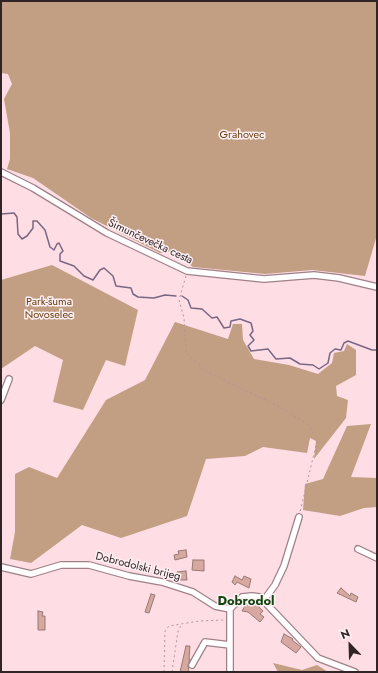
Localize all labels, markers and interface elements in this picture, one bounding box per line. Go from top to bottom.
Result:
park label: Grahovec [220,128,264,142]
street label: Šimunčevečka cesta [105,217,195,267]
park label: Park-šuma Novoselec [25,295,73,321]
street label: Dobrodolski brijeg [94,550,182,584]
district label: Dobrodol [217,594,275,610]
north arrow [330,625,370,665]
text: N [338,625,352,643]

